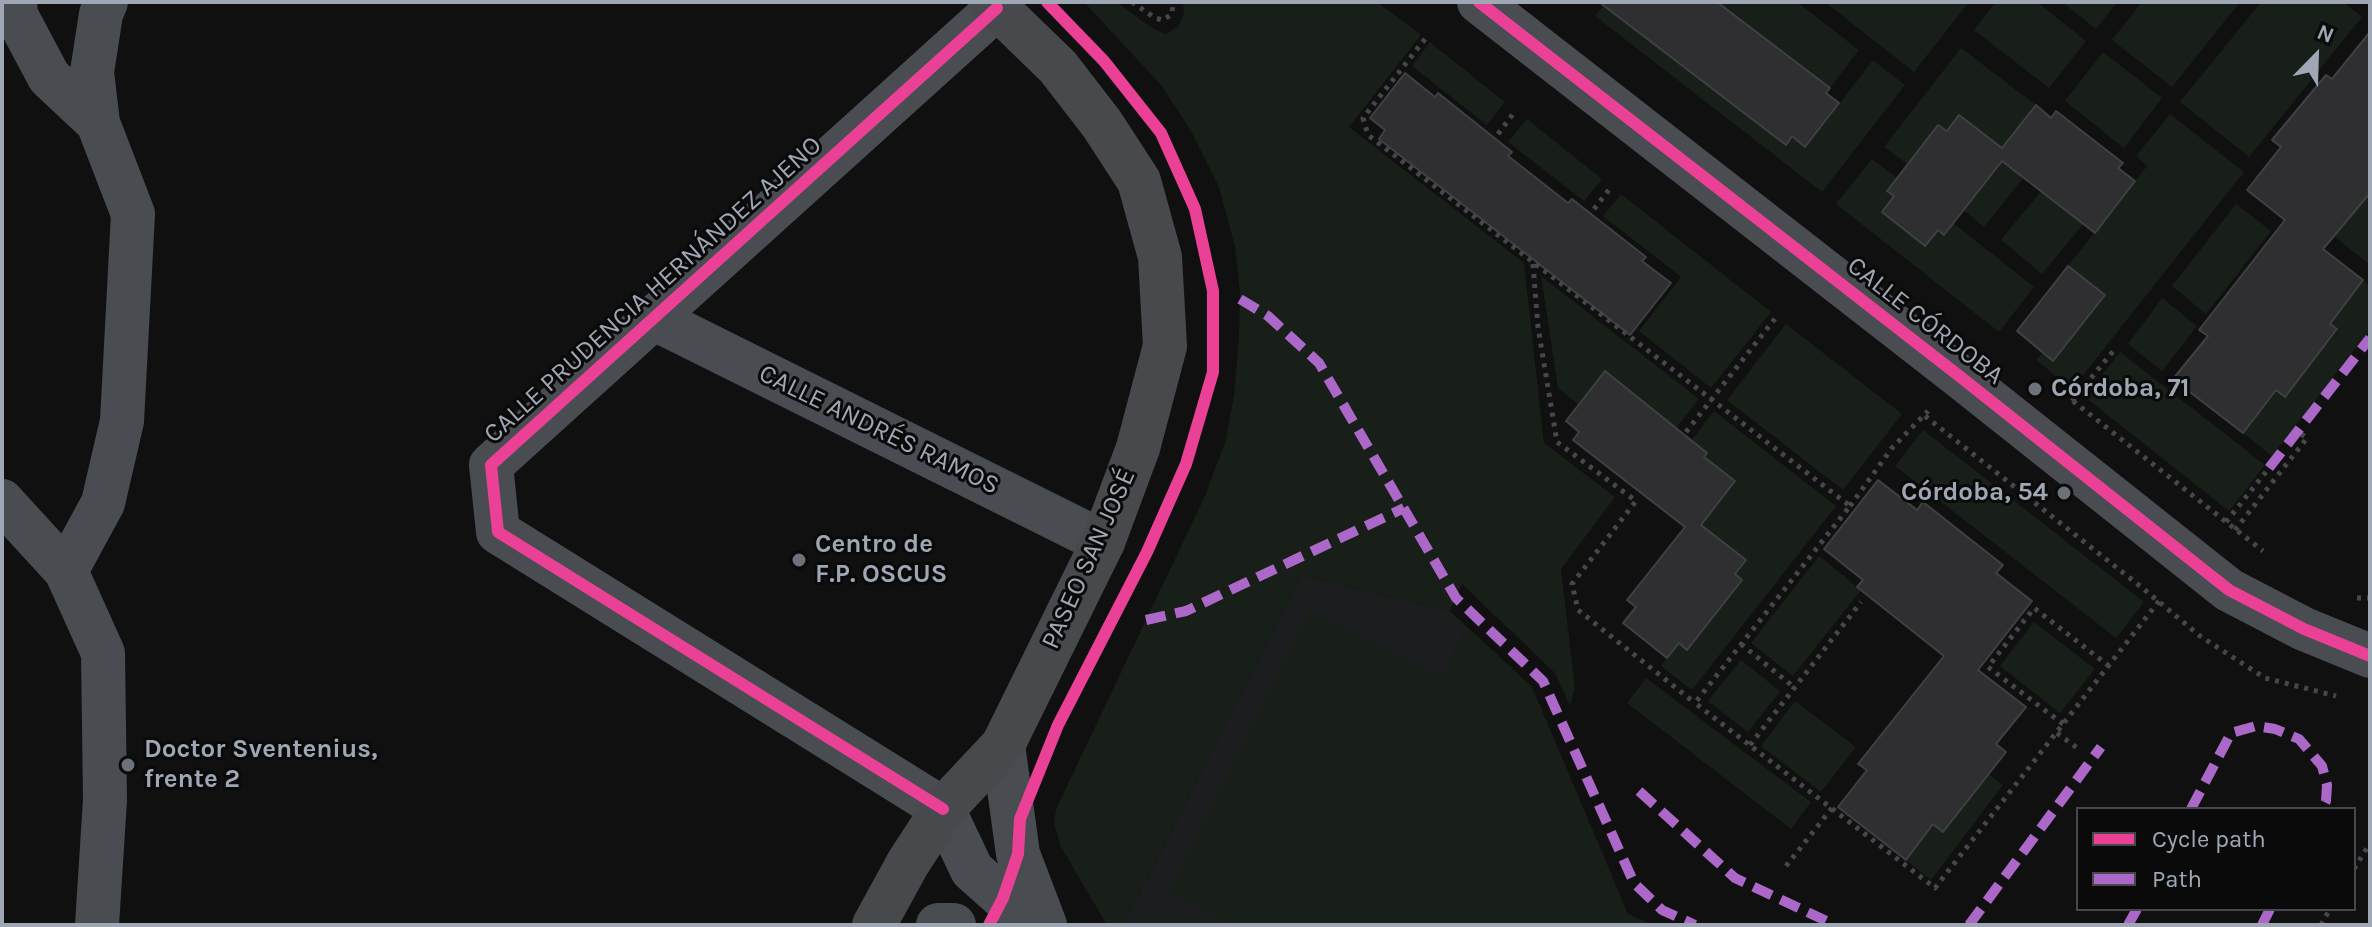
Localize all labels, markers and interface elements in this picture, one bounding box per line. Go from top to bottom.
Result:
north arrow [2276,16,2356,96]
text: N [2313,19,2338,49]
street label: CALLE PRUDENCIA HERNÁNDEZ AJENO [478,130,828,450]
street label: CALLE CÓRDOBA [1841,250,2009,392]
street label: CALLE ANDRÉS RAMOS [754,358,1004,502]
place label: Córdoba, 71 [2051,373,2190,405]
marker: Córdoba, 71 [2026,380,2044,398]
street label: PASEO SAN JOSÉ [1035,464,1143,654]
place label: Córdoba, 54 [1901,477,2048,509]
marker: Córdoba, 54 [2055,484,2073,502]
place label: Centro de F.P. OSCUS [815,529,947,590]
marker: Centro de F.P. OSCUS [790,551,808,569]
place label: Doctor Sventenius, frente 2 [144,734,377,796]
marker: Doctor Sventenius, frente 2 [119,756,137,774]
legend [2076,807,2356,911]
text: Cycle path [2152,825,2266,853]
text: Path [2152,865,2202,893]

